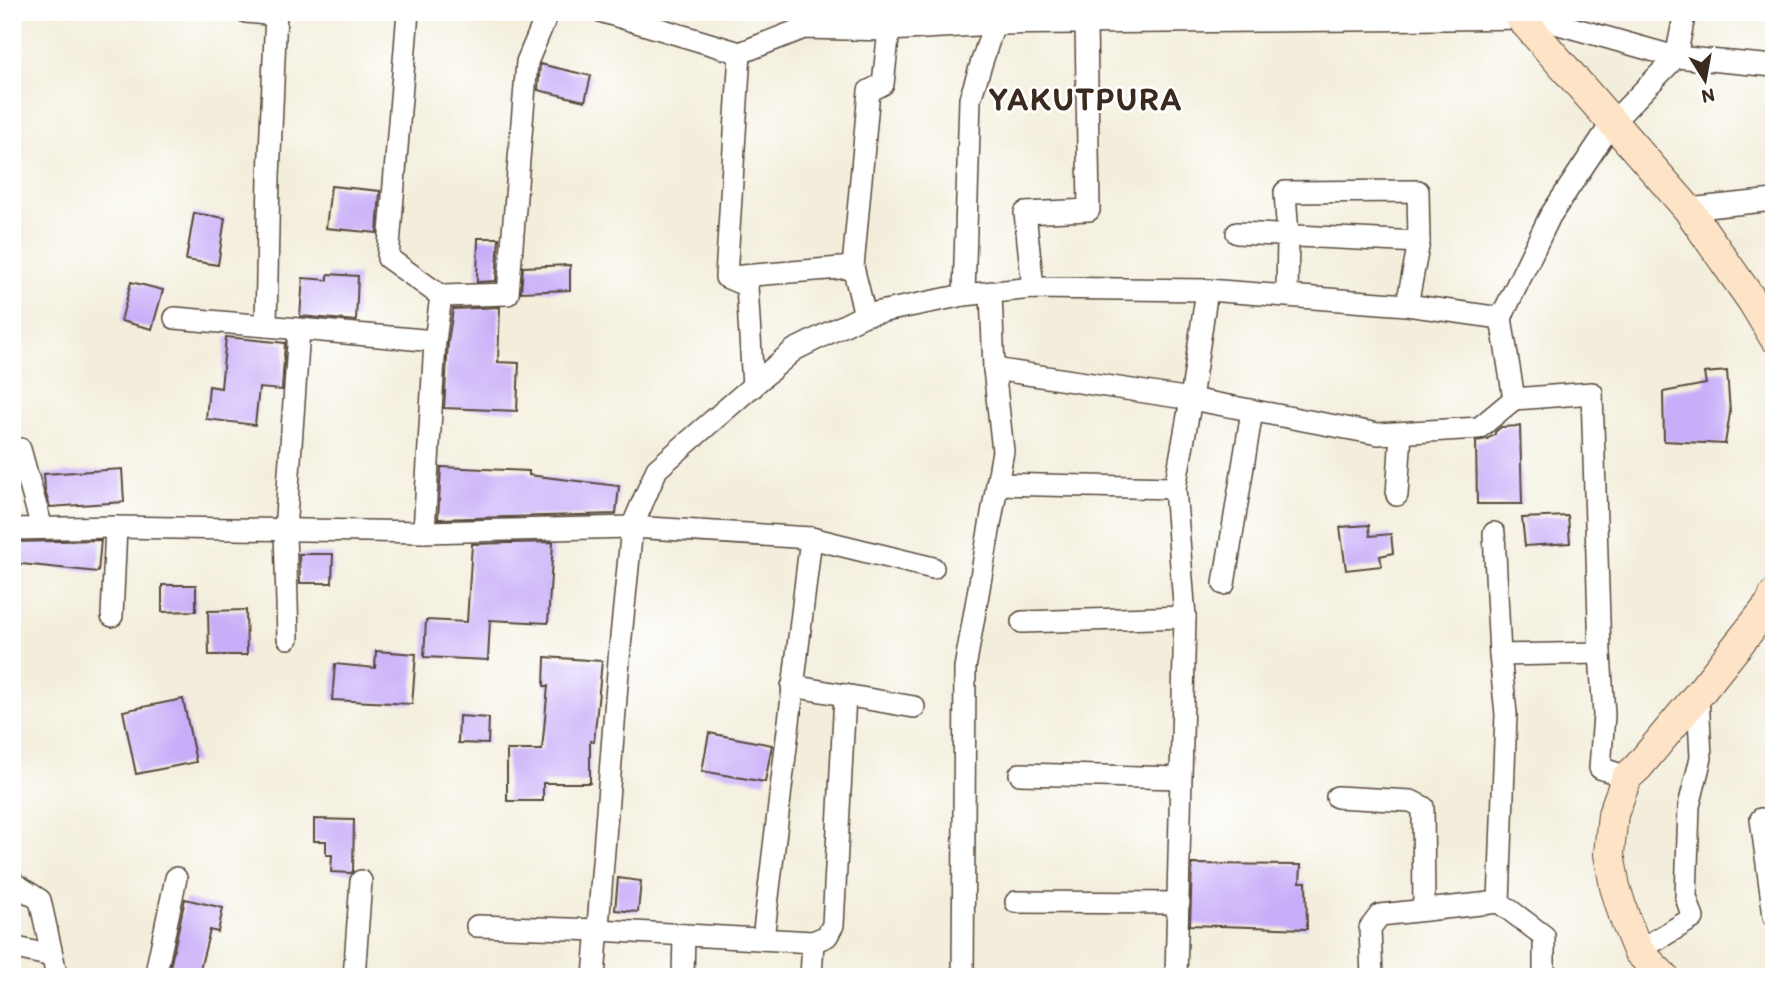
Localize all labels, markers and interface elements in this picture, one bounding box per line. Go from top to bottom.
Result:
north arrow [1670,46,1740,116]
district label: YAKUTPURA [988,80,1183,118]
text: N [1700,84,1717,109]

